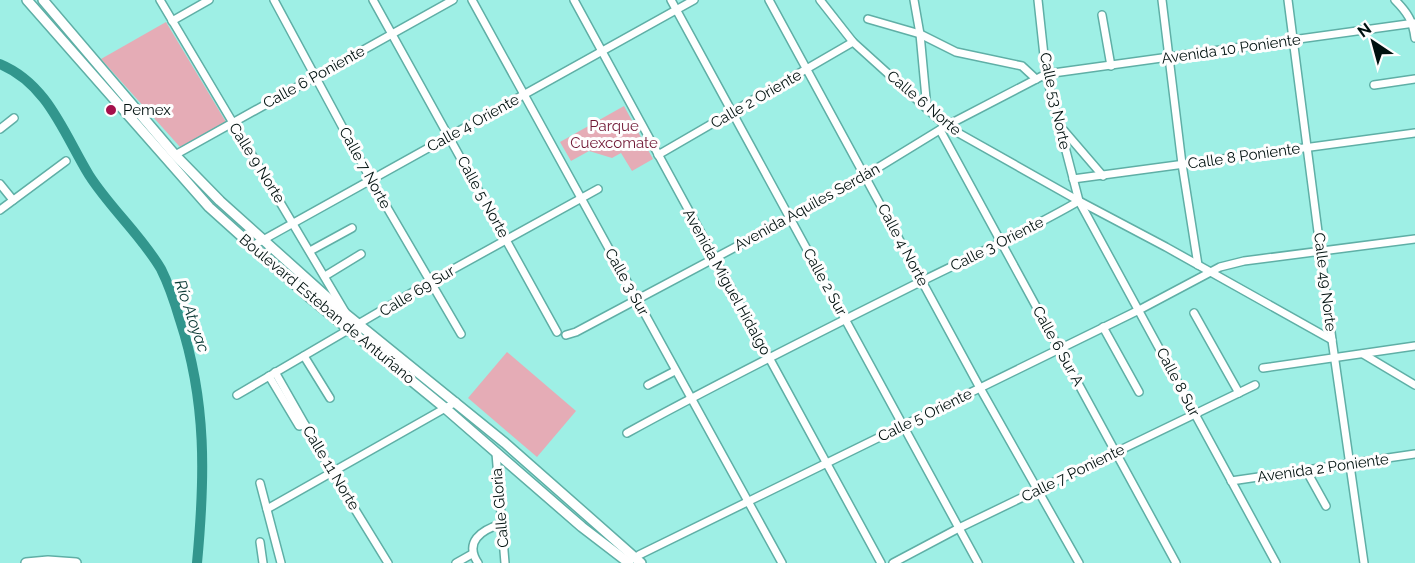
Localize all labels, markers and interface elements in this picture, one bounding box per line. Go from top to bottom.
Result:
north arrow [1343,12,1403,72]
text: N [1354,19,1375,42]
street label: Avenida 10 Poniente [1160,30,1302,68]
street label: Calle 6 Poniente [260,42,368,112]
street label: Calle 53 Norte [1036,51,1074,151]
street label: Calle 2 Oriente [707,66,805,132]
street label: Calle 6 Norte [883,67,965,139]
street label: Calle 4 Oriente [424,90,522,156]
place label: Pemex [123,101,171,119]
marker: Pemex [104,103,118,117]
park label: Parque Cuexcomate [570,117,658,152]
street label: Calle 9 Norte [225,120,289,207]
street label: Calle 7 Norte [335,124,395,212]
street label: Calle 8 Poniente [1187,139,1302,173]
street label: Calle 5 Norte [453,153,513,241]
street label: Avenida Aquiles Serdán [731,159,883,255]
street label: Calle 4 Norte [874,201,932,289]
street label: Avenida Miguel Hidalgo [679,206,775,358]
street label: Calle 3 Oriente [947,213,1047,275]
street label: Boulevard Esteban de Antuñano [236,230,418,388]
street label: Calle 49 Norte [1310,232,1340,333]
street label: Calle 3 Sur [601,245,653,320]
street label: Calle 2 Sur [799,245,851,319]
street label: Calle 69 Sur [376,261,458,320]
water label: Río Atoyac [171,277,213,355]
street label: Calle 6 Sur A [1029,303,1087,389]
street label: Calle 8 Sur [1152,345,1204,420]
street label: Calle 5 Oriente [875,384,975,445]
street label: Calle 11 Norte [299,423,363,514]
street label: Calle 7 Poniente [1019,440,1128,506]
street label: Avenida 2 Poniente [1256,450,1390,486]
street label: Calle Gloria [488,468,512,548]

